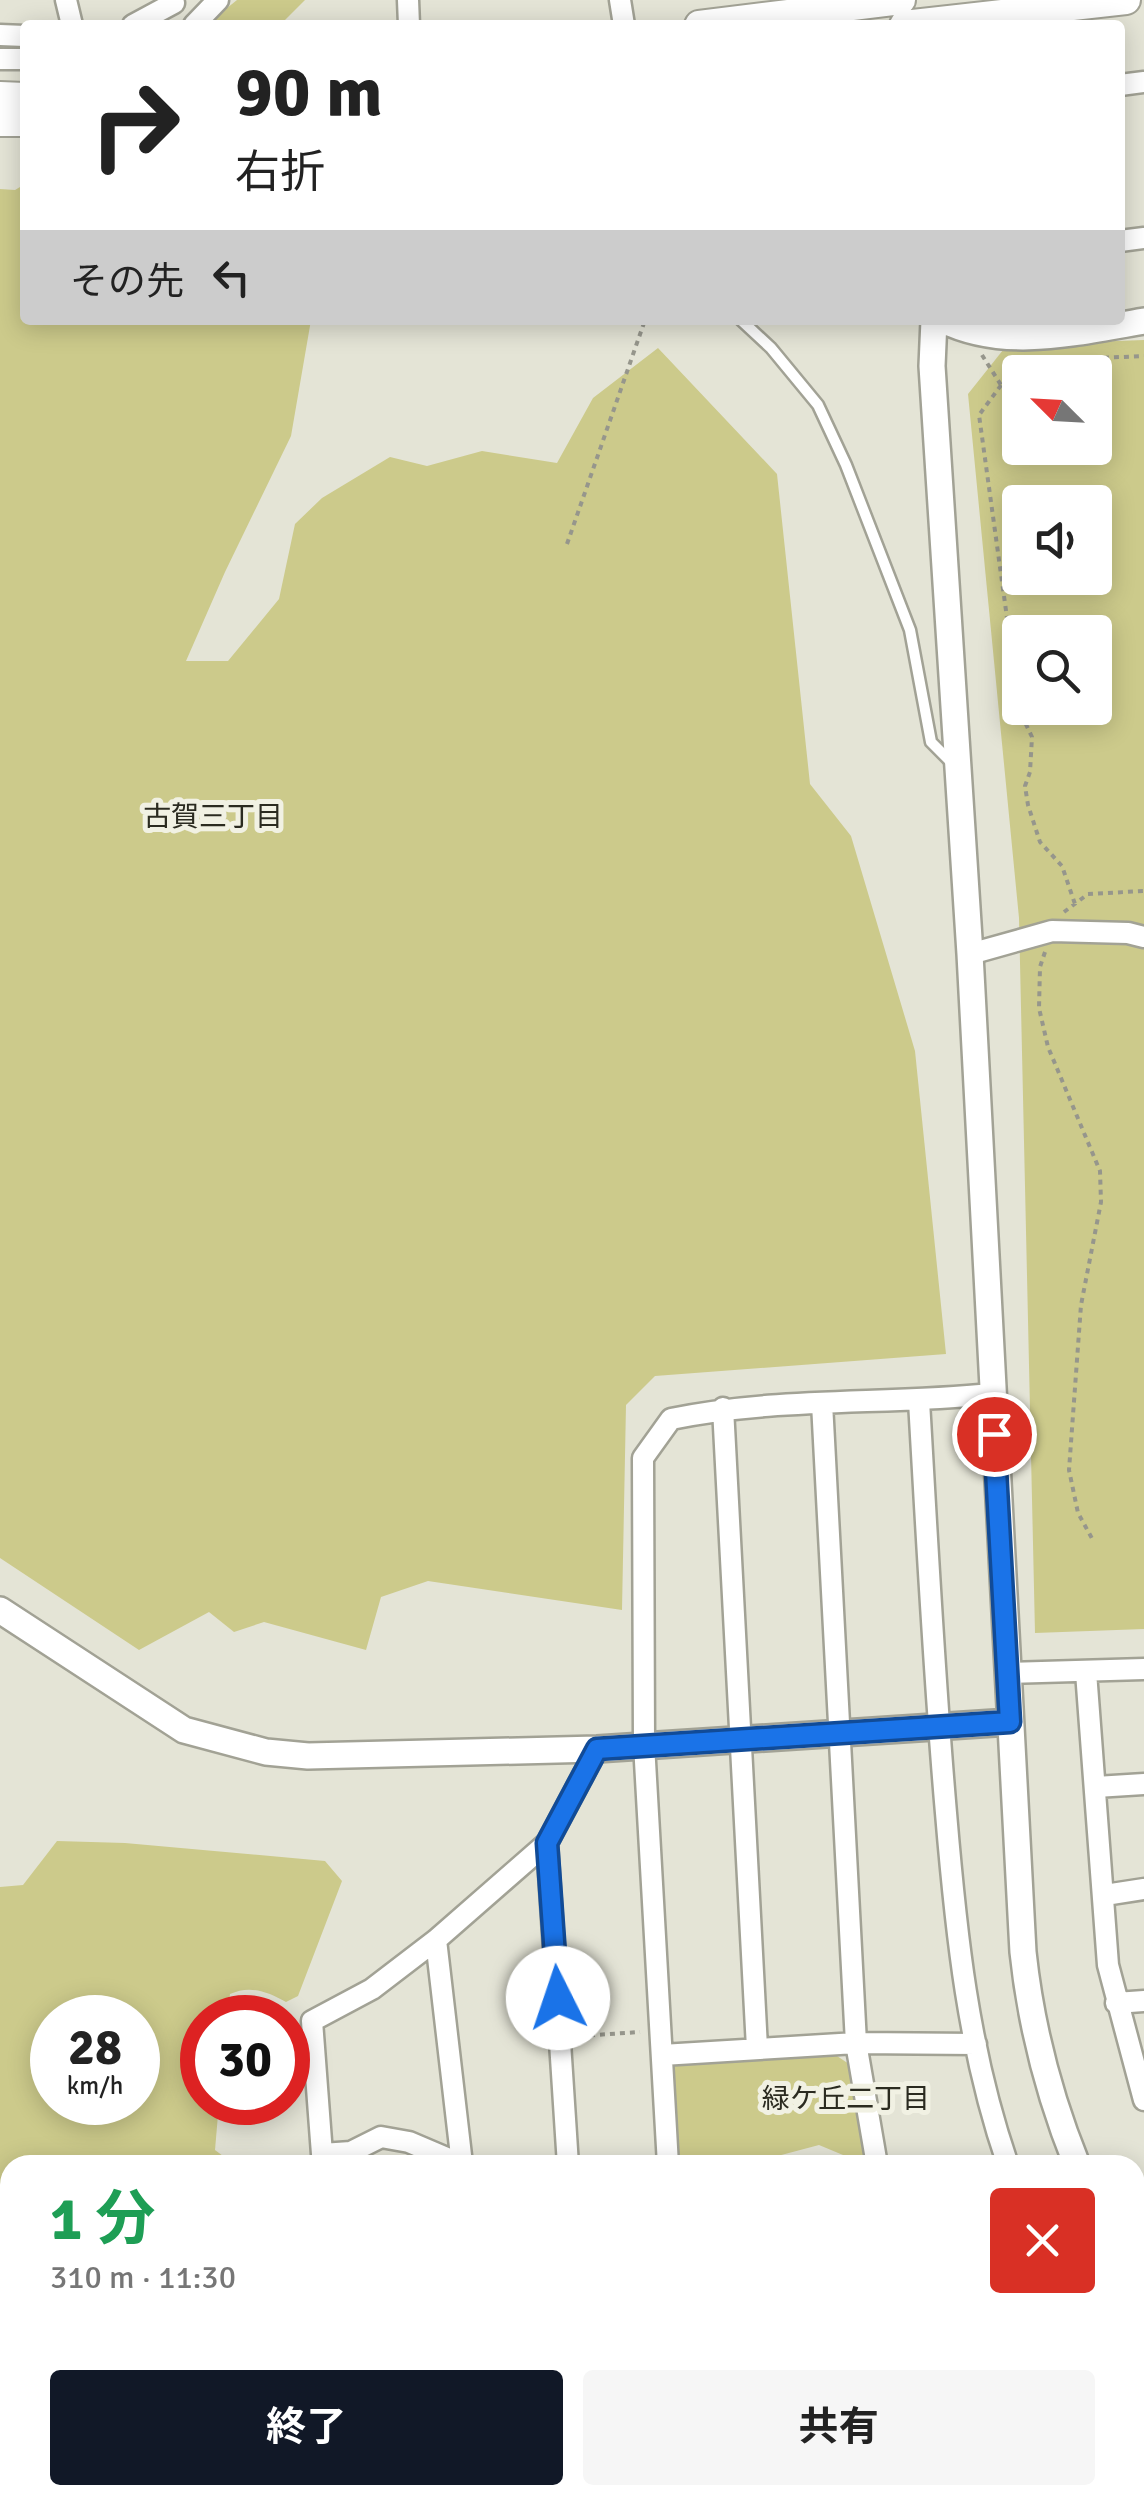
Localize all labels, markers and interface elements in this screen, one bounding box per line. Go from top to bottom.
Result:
text: 90 m [235,49,383,135]
icon: right [70,60,200,190]
text: 右折 [235,145,325,200]
icon: left [204,250,259,305]
text: その先 [70,258,184,305]
north arrow [1002,355,1112,465]
map controls [1002,355,1112,725]
button: sound [1002,485,1112,595]
button: search [1002,615,1112,725]
district label: 古賀三丁目 [143,800,283,834]
pin [952,1392,1037,1477]
icon: arrive [967,1407,1022,1462]
position arrow [506,1946,610,2050]
speed limit sign: 30 [180,1995,310,2125]
text: 28 [68,2017,122,2079]
text: km/h [67,2070,123,2101]
district label: 緑ケ丘二丁目 [762,2082,930,2116]
text: 1 分 [50,2183,156,2257]
button: close [990,2188,1095,2293]
text: 310 m · 11:30 [50,2258,236,2297]
button: 終了 [50,2370,563,2485]
button: 共有 [583,2370,1095,2485]

